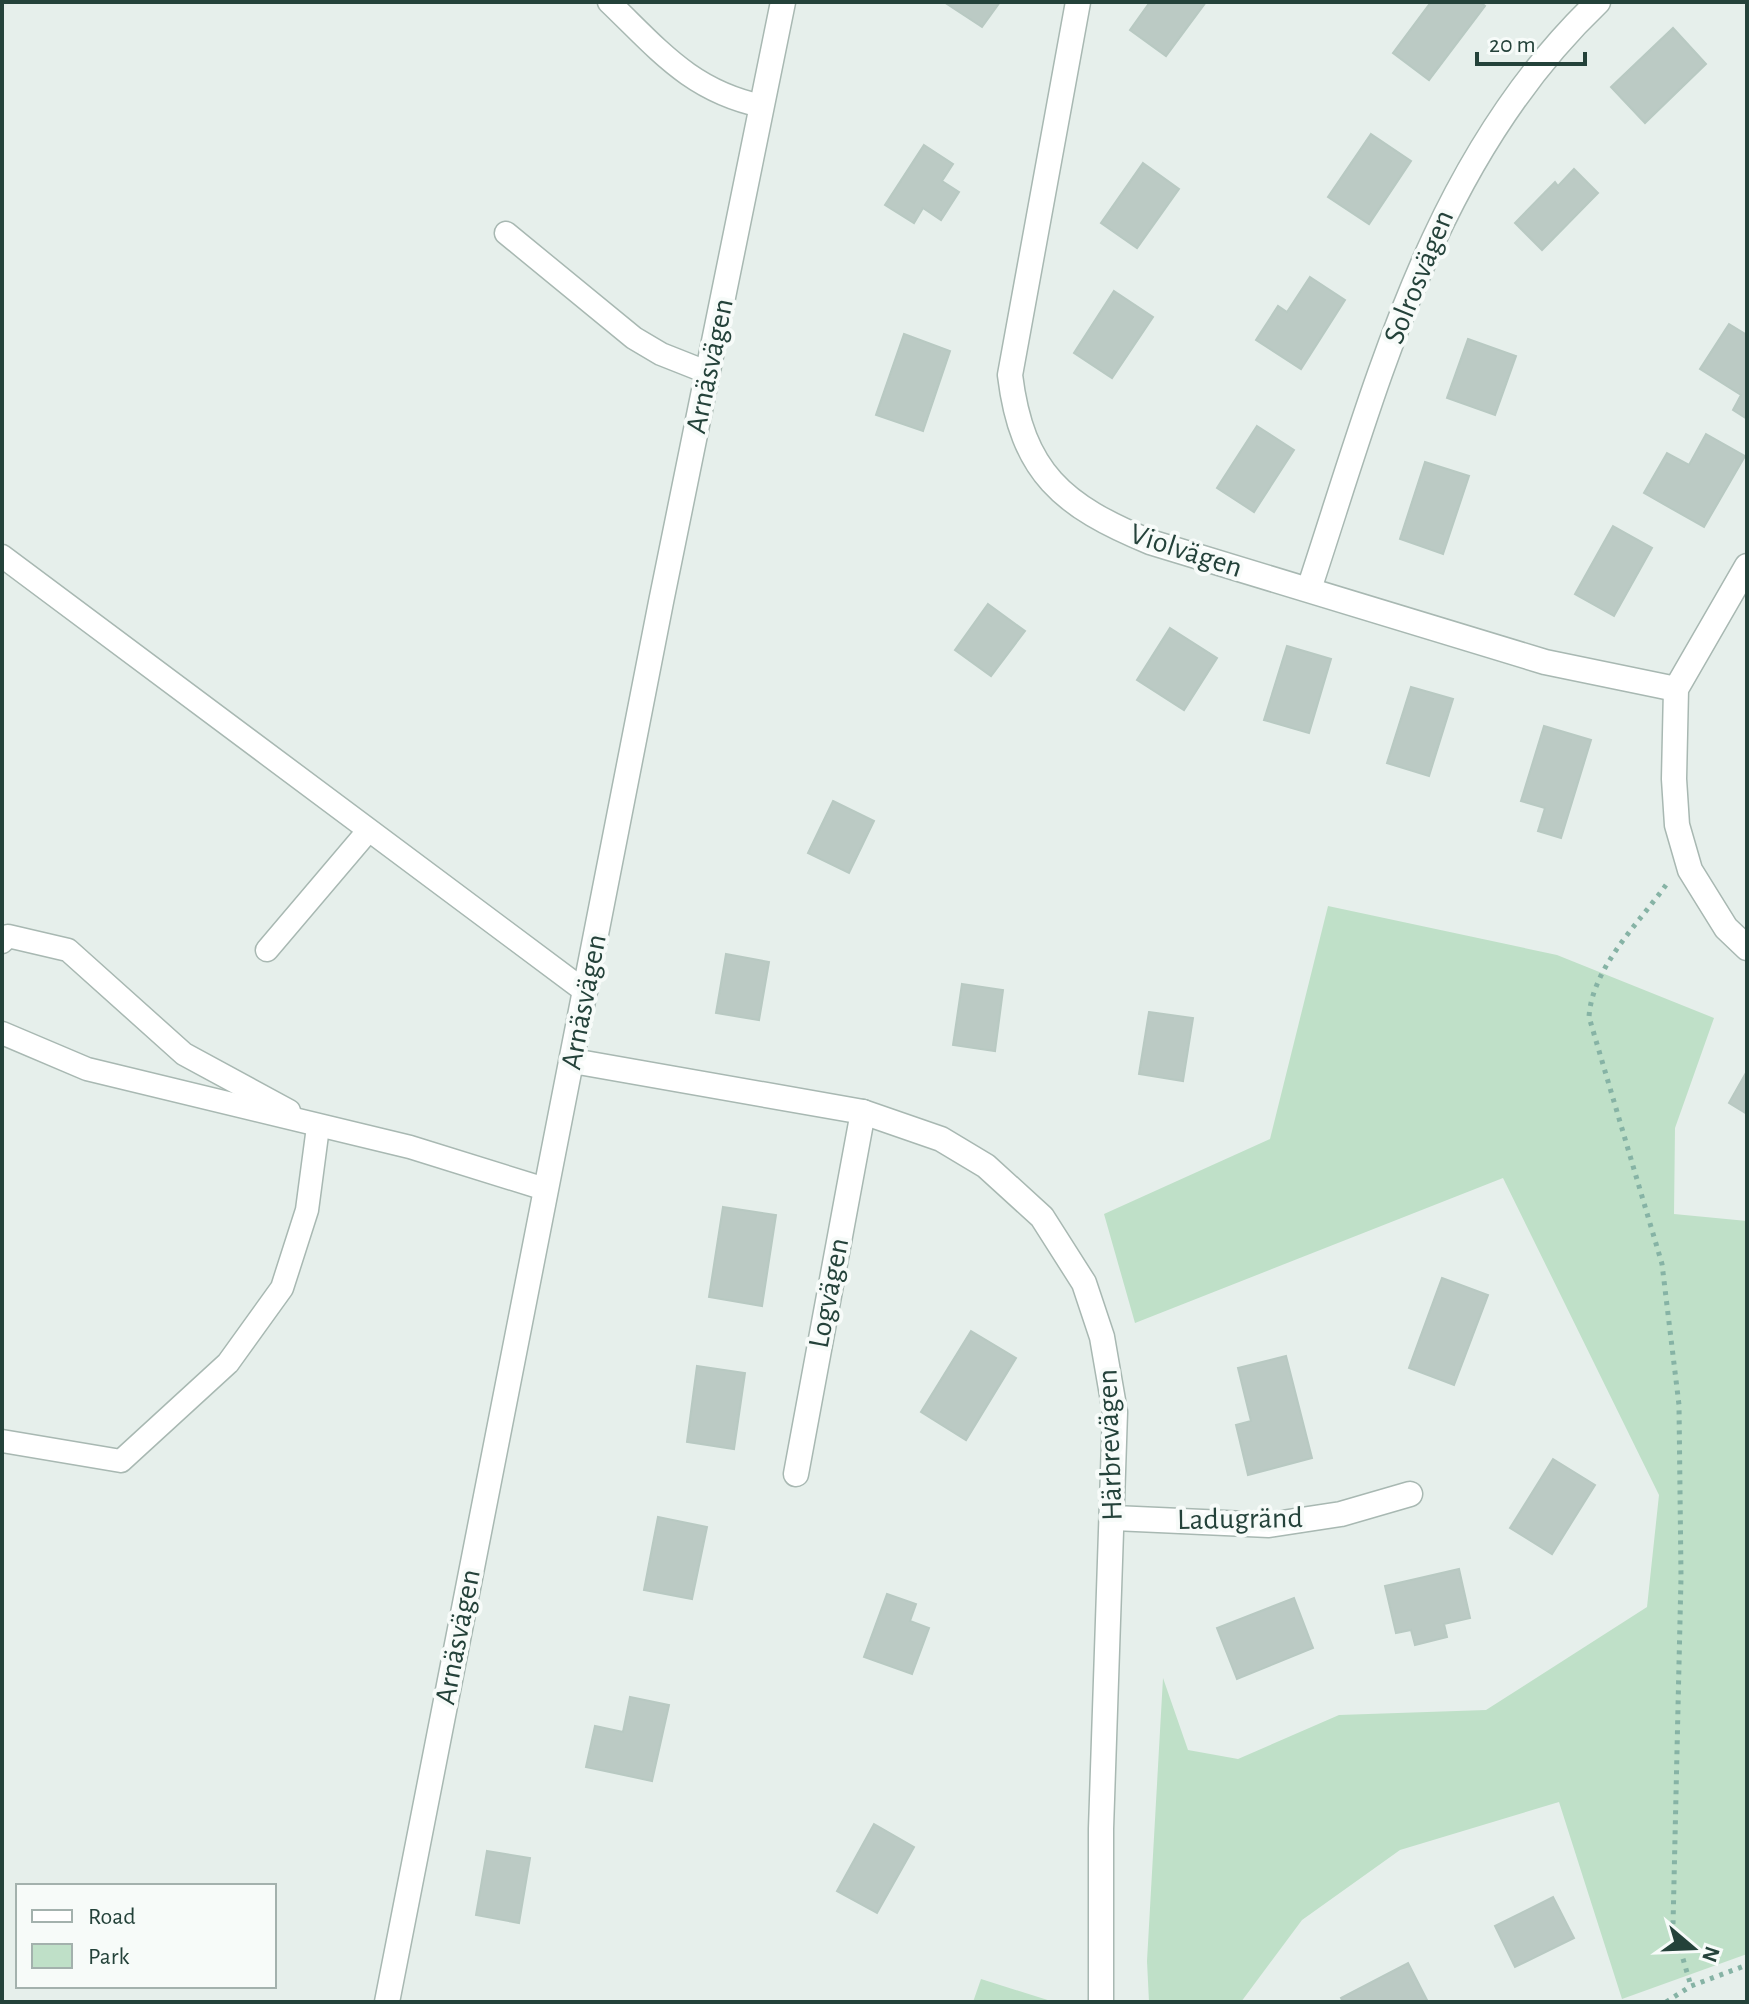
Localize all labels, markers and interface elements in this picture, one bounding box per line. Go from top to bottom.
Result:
scale bar [1477,16,1585,66]
text: 20 m [1489,33,1536,57]
street label: Solrosvägen [1379,206,1459,348]
street label: Arnäsvägen [681,296,739,436]
street label: Violvägen [1126,519,1246,583]
street label: Arnäsvägen [556,932,612,1072]
street label: Logvägen [804,1235,854,1351]
street label: Härbrevägen [1092,1369,1128,1521]
street label: Ladugränd [1177,1503,1303,1535]
street label: Arnäsvägen [430,1567,486,1707]
legend [16,1884,276,1988]
text: Road [88,1905,136,1929]
north arrow [1653,1908,1733,1988]
text: N [1698,1943,1724,1965]
text: Park [88,1945,129,1969]

